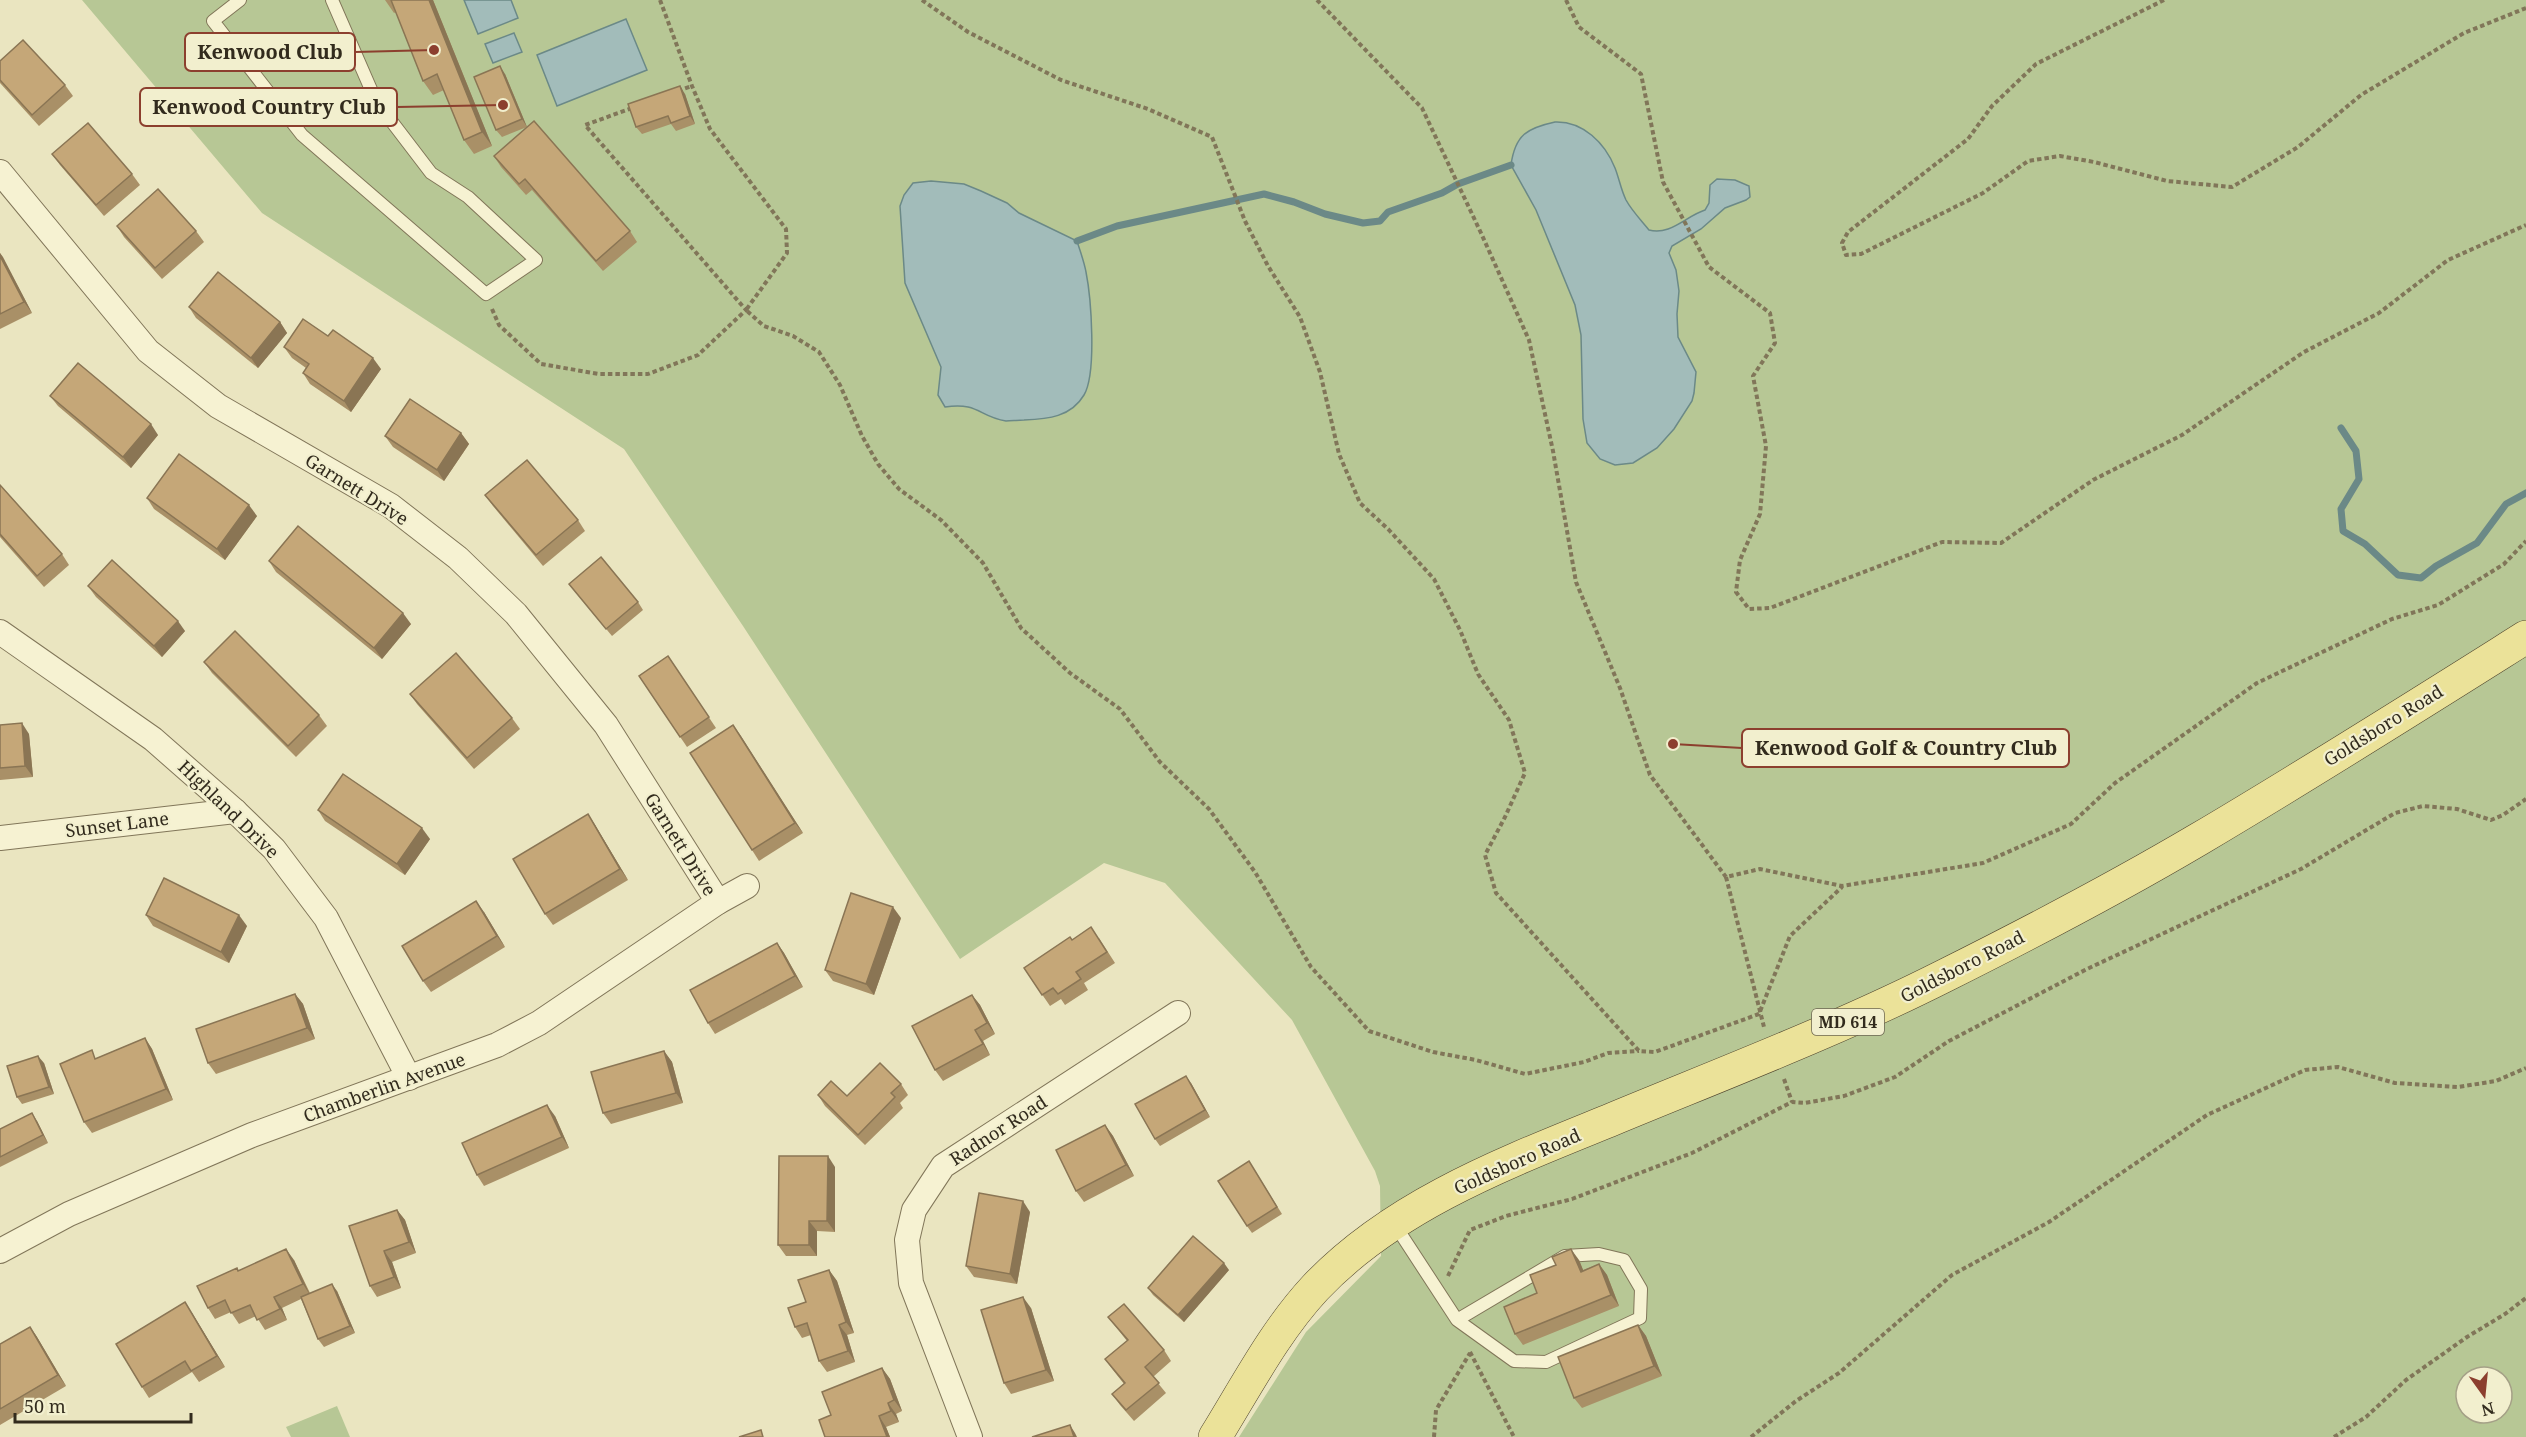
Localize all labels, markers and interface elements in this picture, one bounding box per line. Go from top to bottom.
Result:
callout: Kenwood Club [185,33,355,71]
text: Kenwood Club [197,38,343,65]
callout: Kenwood Country Club [140,88,397,126]
text: Kenwood Country Club [152,93,386,120]
street label: Garnett Drive [301,448,413,530]
street label: Goldsboro Road [2319,679,2447,771]
callout: Kenwood Golf & Country Club [1742,729,2069,767]
text: Kenwood Golf & Country Club [1755,734,2057,761]
street label: Highland Drive [173,755,285,863]
street label: Garnett Drive [640,788,722,900]
street label: Sunset Lane [64,806,170,842]
street label: Goldsboro Road [1896,924,2028,1008]
road number: MD 614 [1812,1009,1884,1035]
street label: Chamberlin Avenue [300,1047,468,1127]
street label: Radnor Road [945,1090,1051,1170]
street label: Goldsboro Road [1450,1122,1584,1200]
north arrow [2454,1365,2514,1425]
scale bar [15,1386,190,1424]
text: 50 m [24,1394,66,1418]
text: N [2479,1397,2497,1422]

